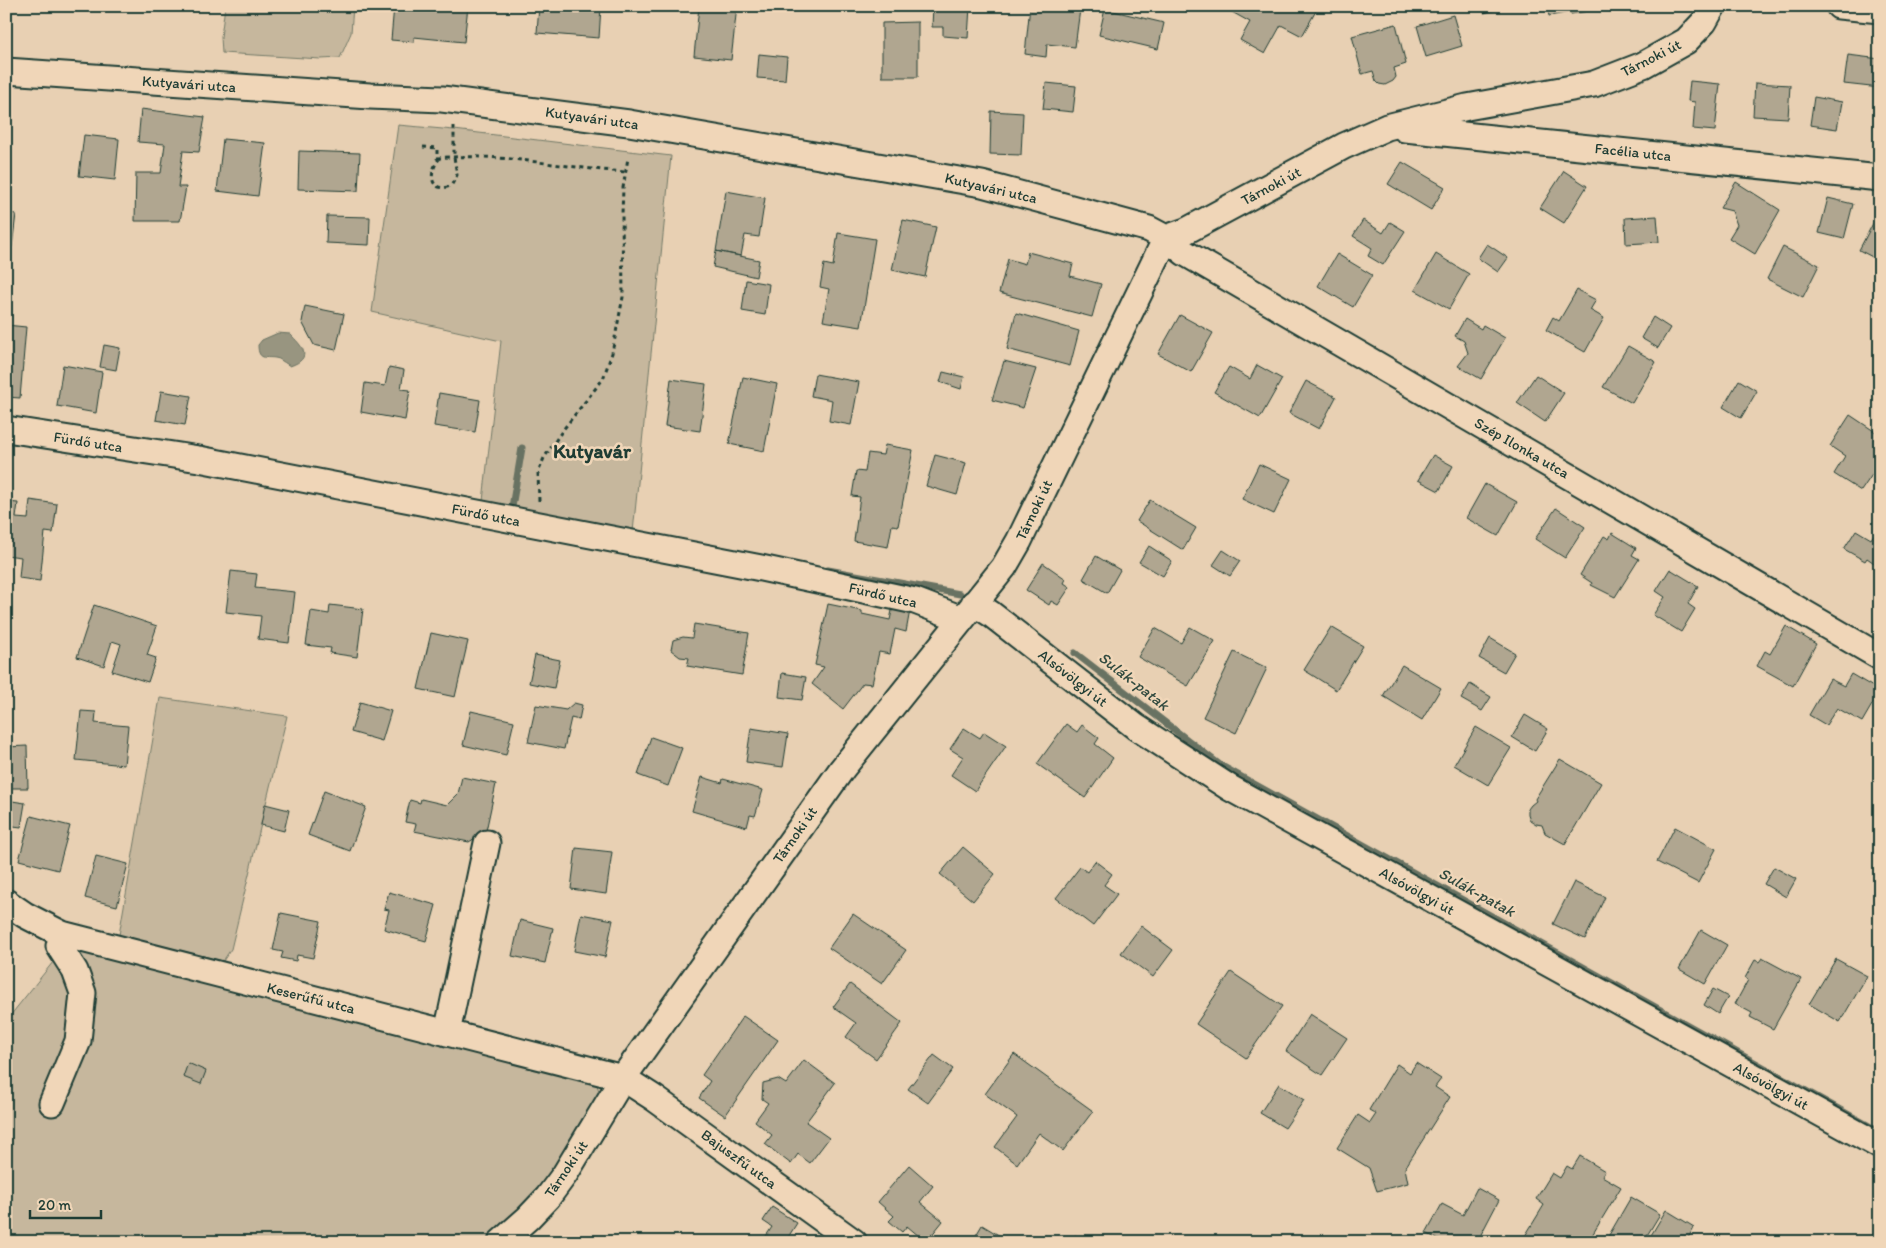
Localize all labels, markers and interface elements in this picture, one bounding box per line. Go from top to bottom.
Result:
street label: Tárnoki út [1618,35,1684,81]
street label: Kutyavári utca [142,72,237,96]
street label: Kutyavári utca [544,103,640,134]
street label: Facélia utca [1594,139,1673,165]
street label: Tárnoki út [1238,163,1304,209]
street label: Kutyavári utca [943,169,1039,207]
street label: Szép Ilonka utca [1471,414,1573,483]
street label: Fürdő utca [52,428,124,456]
district label: Kutyavár [553,439,632,464]
street label: Tárnoki út [1012,476,1057,543]
street label: Fürdő utca [450,500,522,531]
street label: Fürdő utca [847,578,919,612]
street label: Alsóvölgyi út [1035,645,1112,711]
water label: Sulák-patak [1095,648,1174,715]
street label: Tárnoki út [769,803,821,867]
street label: Alsóvölgyi út [1376,863,1458,919]
water label: Sulák-patak [1436,863,1519,921]
street label: Keserűfű utca [265,978,357,1018]
street label: Alsóvölgyi út [1730,1058,1812,1114]
street label: Bajuszfű utca [698,1126,781,1193]
street label: Tárnoki út [540,1137,592,1201]
scale bar [30,1188,101,1220]
text: 20 m [38,1196,72,1214]

